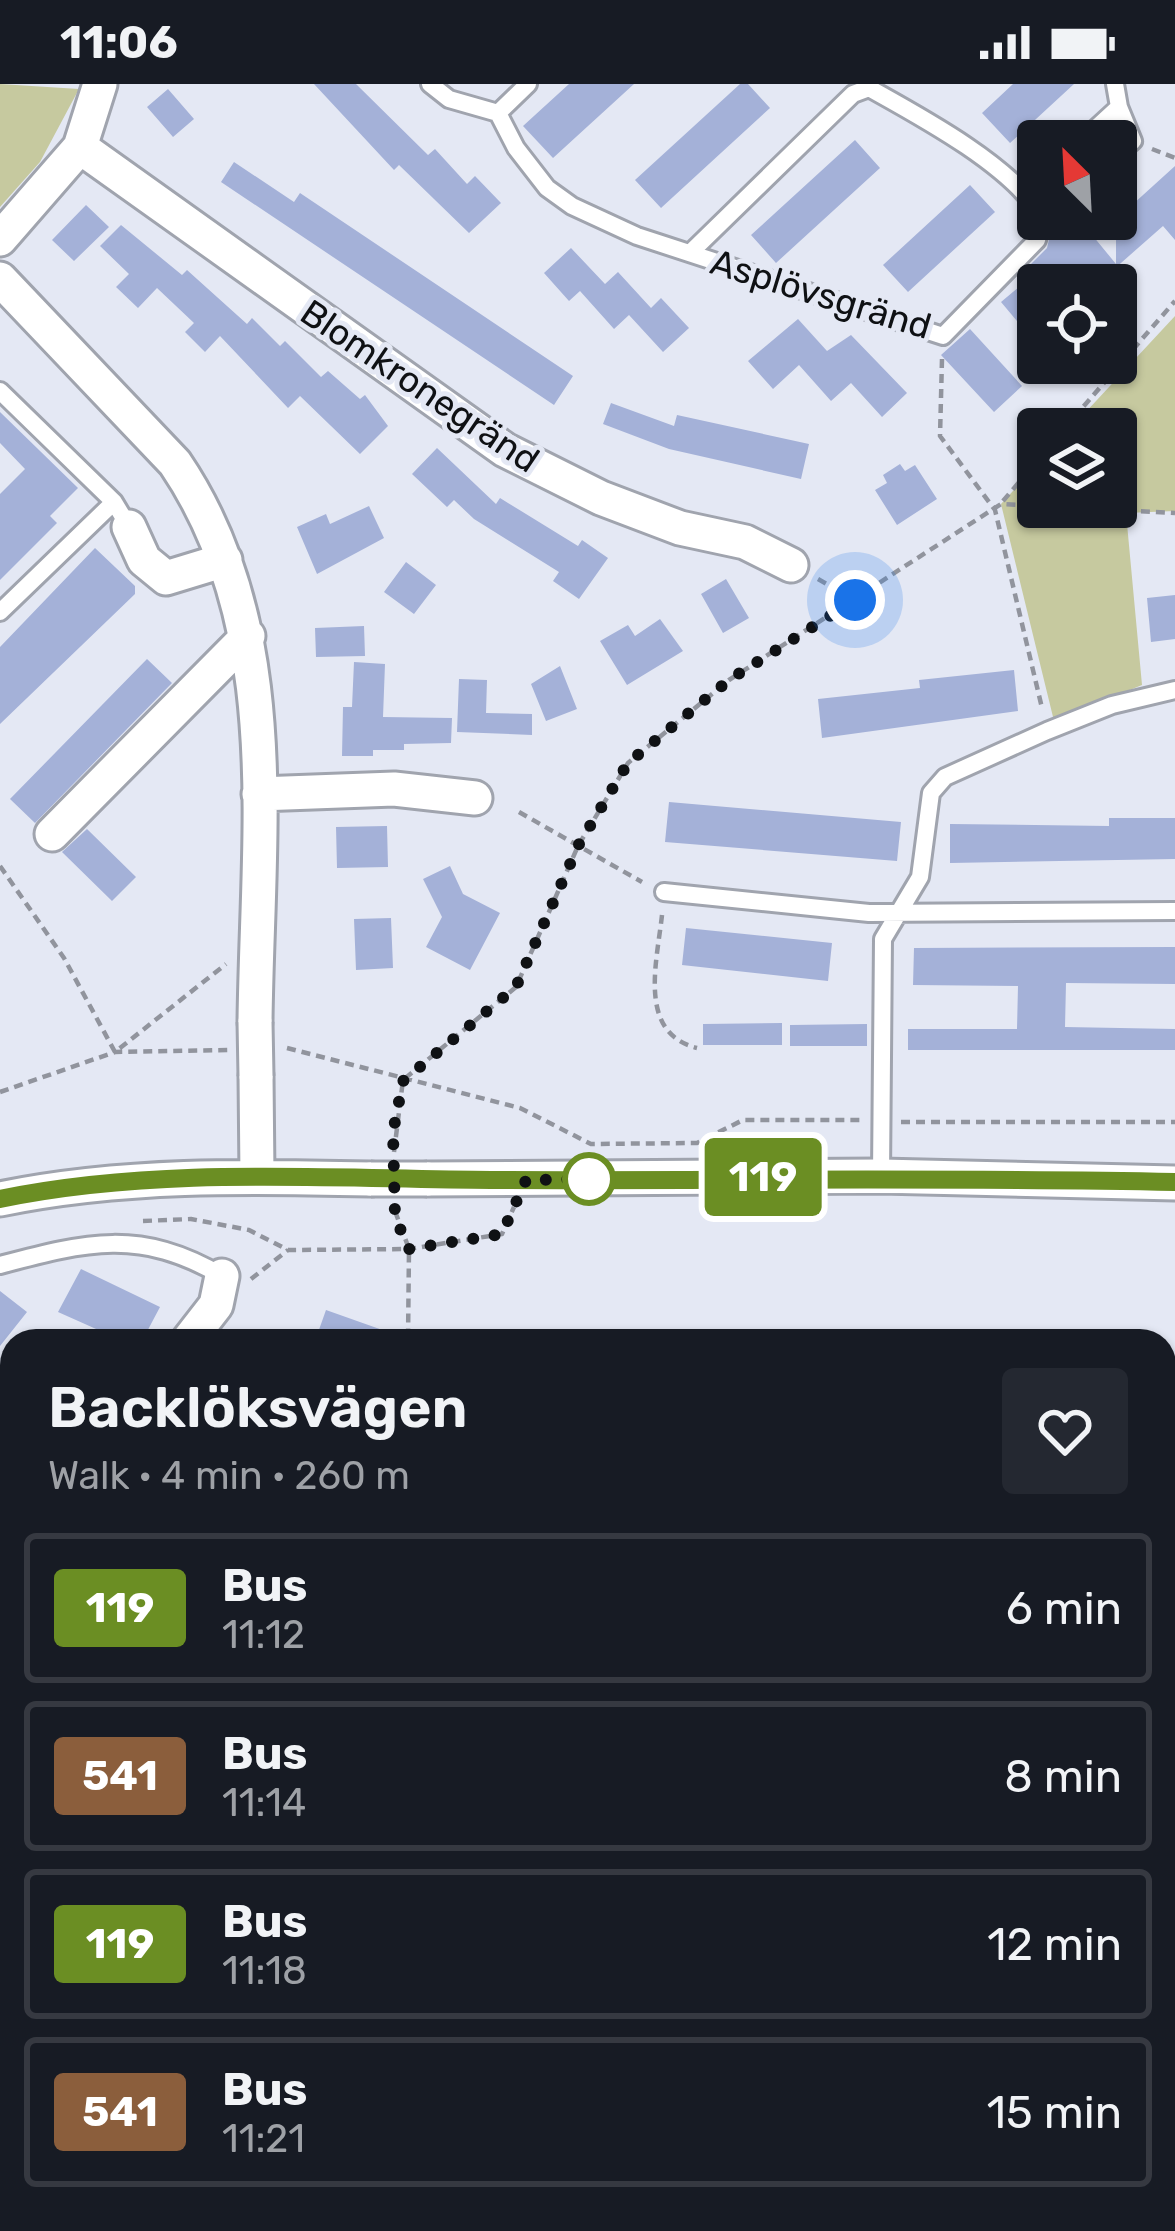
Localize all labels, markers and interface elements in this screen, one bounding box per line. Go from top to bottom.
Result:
text: 11:06 [60,16,178,69]
north arrow [1017,120,1137,240]
map controls [1017,120,1137,528]
street label: Asplövsgränd [706,240,936,348]
button: locate [1017,264,1137,384]
street label: Blomkronegränd [293,290,547,482]
button: layers [1017,408,1137,528]
your location [825,570,885,630]
line badge: 119 [694,1138,832,1216]
text: 119 [729,1152,797,1202]
unlabelled marker [564,1154,614,1204]
button: heart [1002,1368,1128,1494]
text: Backlöksvägen [48,1374,468,1441]
text: Walk · 4 min · 260 m [48,1453,410,1499]
text: Bus [222,1559,307,1612]
text: 6 min [1006,1582,1122,1635]
text: 119 [86,1583,154,1633]
text: 11:12 [222,1612,305,1658]
text: Bus [222,1727,307,1780]
text: 8 min [1004,1750,1122,1803]
text: 541 [82,1751,158,1801]
text: 11:14 [222,1780,306,1826]
text: Bus [222,1895,307,1948]
text: 12 min [987,1918,1122,1971]
text: 119 [86,1919,154,1969]
text: 11:18 [222,1948,307,1994]
text: Bus [222,2063,307,2116]
text: 15 min [987,2086,1122,2139]
text: 541 [82,2087,158,2137]
text: 11:21 [222,2116,305,2162]

